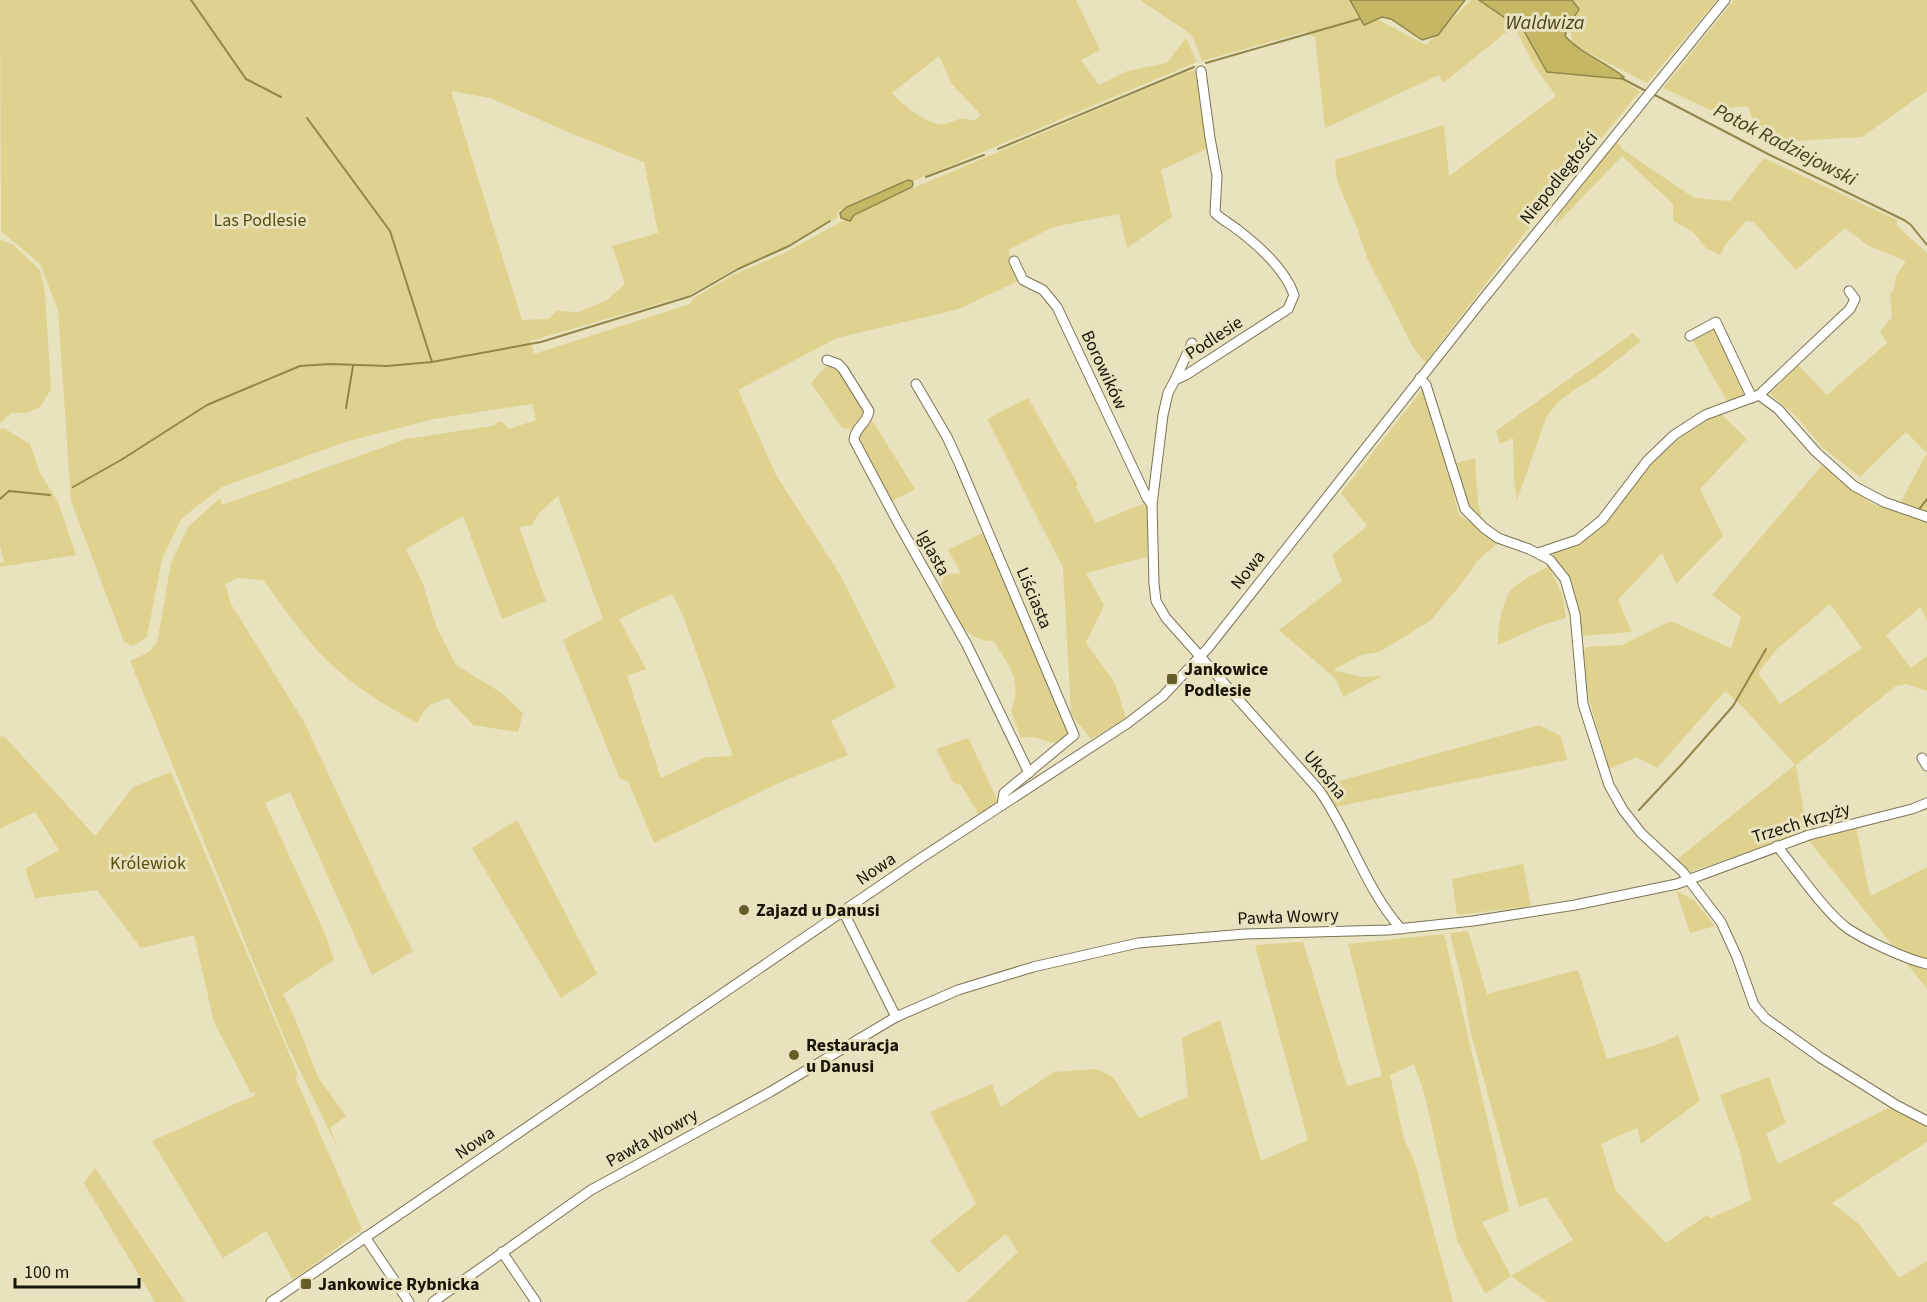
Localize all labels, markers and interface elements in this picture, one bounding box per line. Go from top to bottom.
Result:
water label: Waldwiza [1506,9,1585,37]
water label: Potok Radziejowski [1709,97,1862,193]
street label: Niepodległości [1514,126,1604,230]
park label: Las Podlesie [214,208,307,233]
street label: Podlesie [1180,310,1248,366]
street label: Borowików [1075,326,1133,414]
street label: Iglasta [910,525,956,581]
street label: Nowa [1225,545,1271,595]
street label: Liściasta [1010,563,1058,633]
place label: Jankowice Podlesie [1184,657,1268,703]
marker: Jankowice Podlesie [1165,672,1179,686]
street label: Ukośna [1298,745,1352,805]
street label: Trzech Krzyży [1749,796,1854,850]
street label: Nowa [851,847,901,891]
park label: Królewiok [110,851,186,876]
place label: Zajazd u Danusi [756,898,880,923]
marker: Zajazd u Danusi [737,903,751,917]
street label: Pawła Wowry [1237,903,1340,931]
place label: Restauracja u Danusi [806,1033,899,1079]
marker: Restauracja u Danusi [787,1048,801,1062]
street label: Pawła Wowry [602,1102,703,1174]
street label: Nowa [450,1121,500,1165]
scale bar [15,1251,140,1289]
text: 100 m [24,1260,69,1285]
place label: Jankowice Rybnicka [318,1272,480,1297]
marker: Jankowice Rybnicka [299,1277,313,1291]

